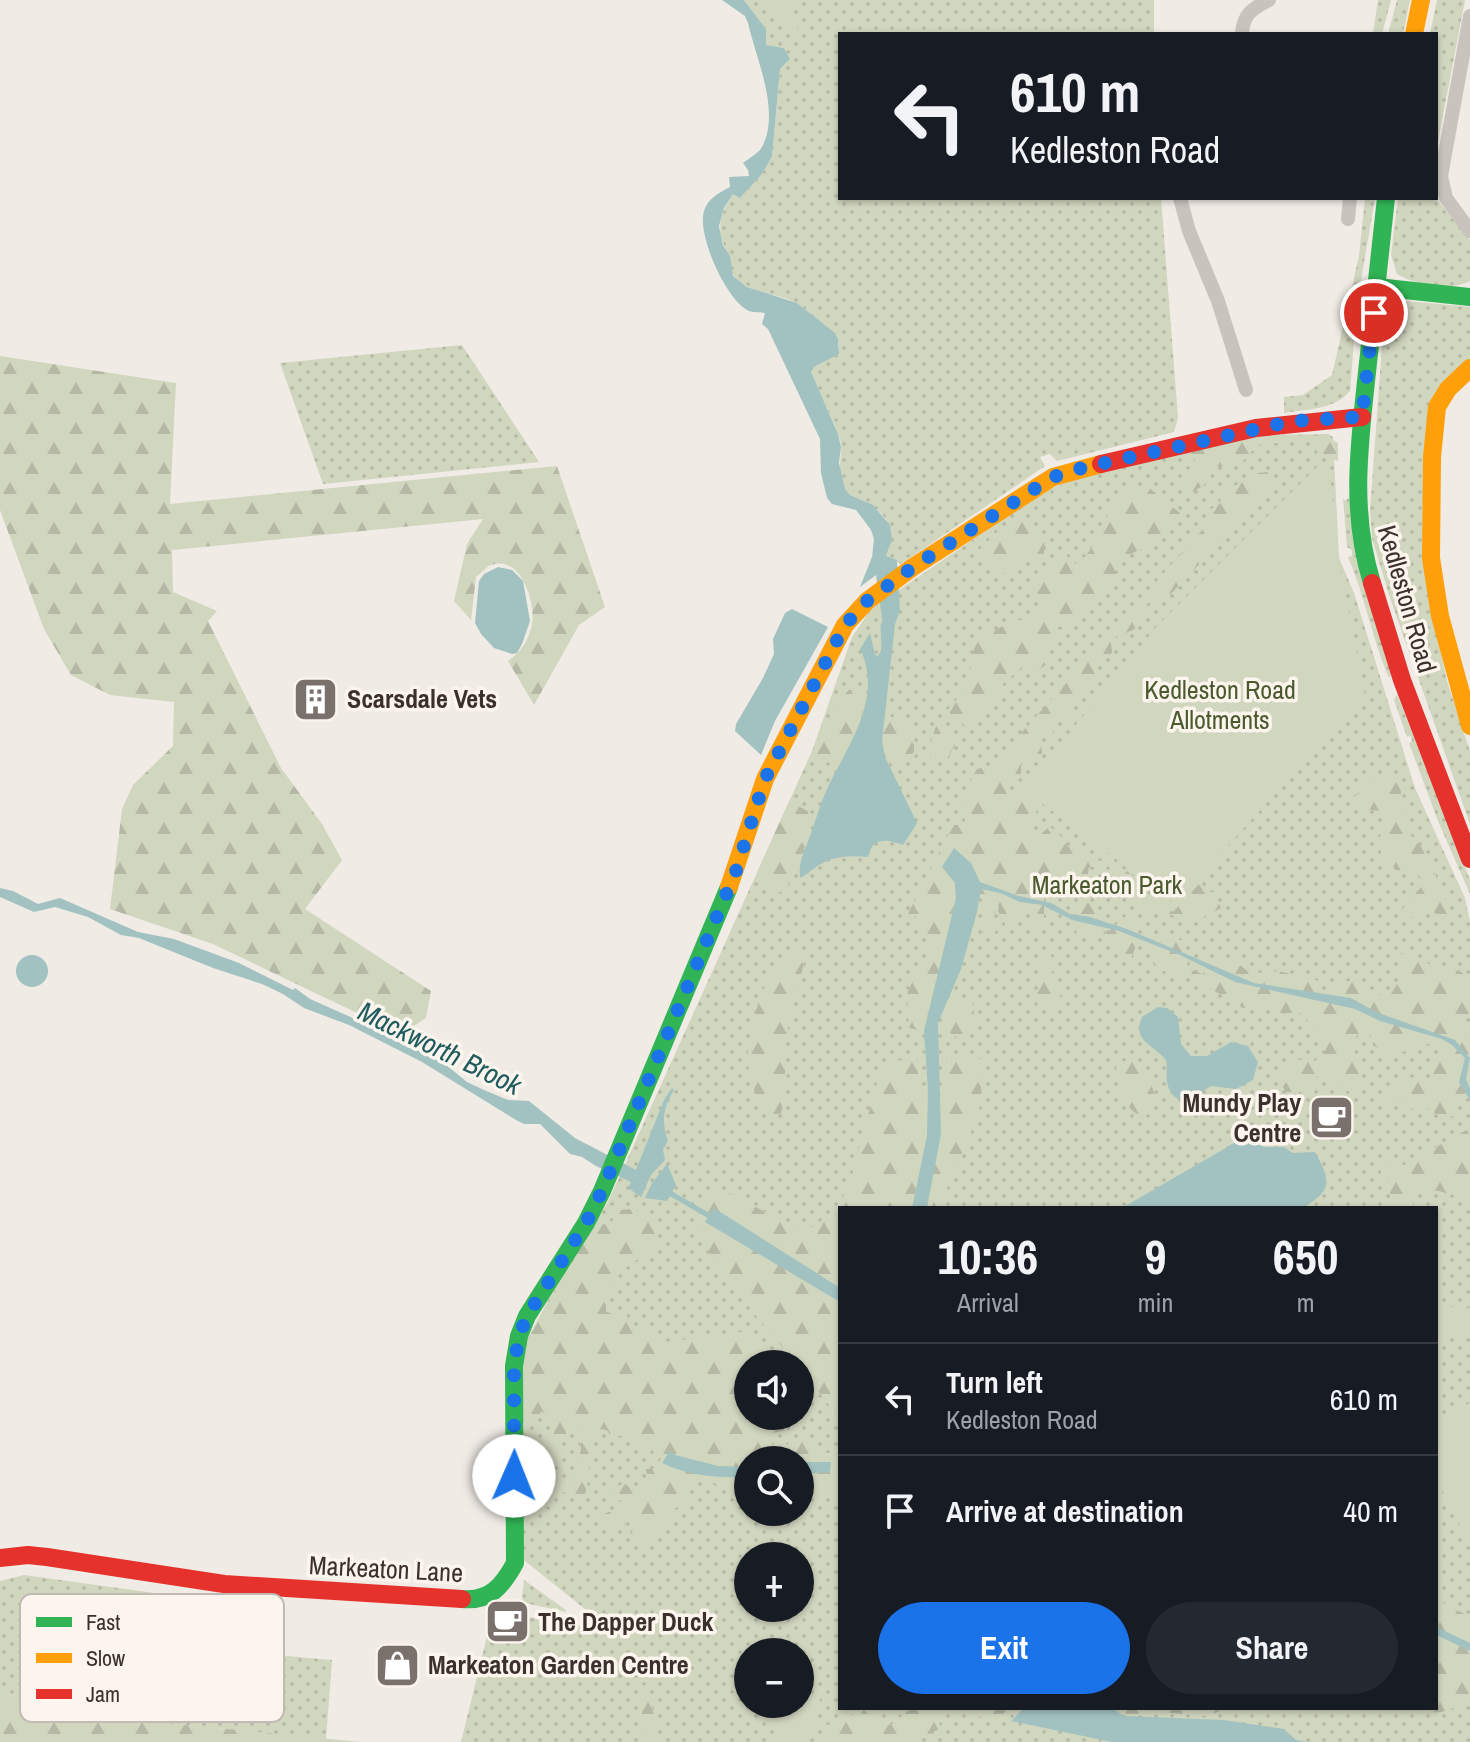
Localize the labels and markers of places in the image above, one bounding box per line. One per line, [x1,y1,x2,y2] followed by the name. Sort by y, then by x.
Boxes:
[1340,279,1408,347] pin
[292,675,340,723] building icon: Scarsdale Vets
[347,681,497,716] place label: Scarsdale Vets
[1183,1085,1301,1150] place label: Mundy Play Centre
[1308,1094,1356,1142] cafe icon: Mundy Play Centre
[483,1598,531,1646] cafe icon: The Dapper Duck
[538,1604,713,1639] place label: The Dapper Duck
[373,1641,421,1689] shop icon: Markeaton Garden Centre
[428,1647,689,1682] place label: Markeaton Garden Centre

